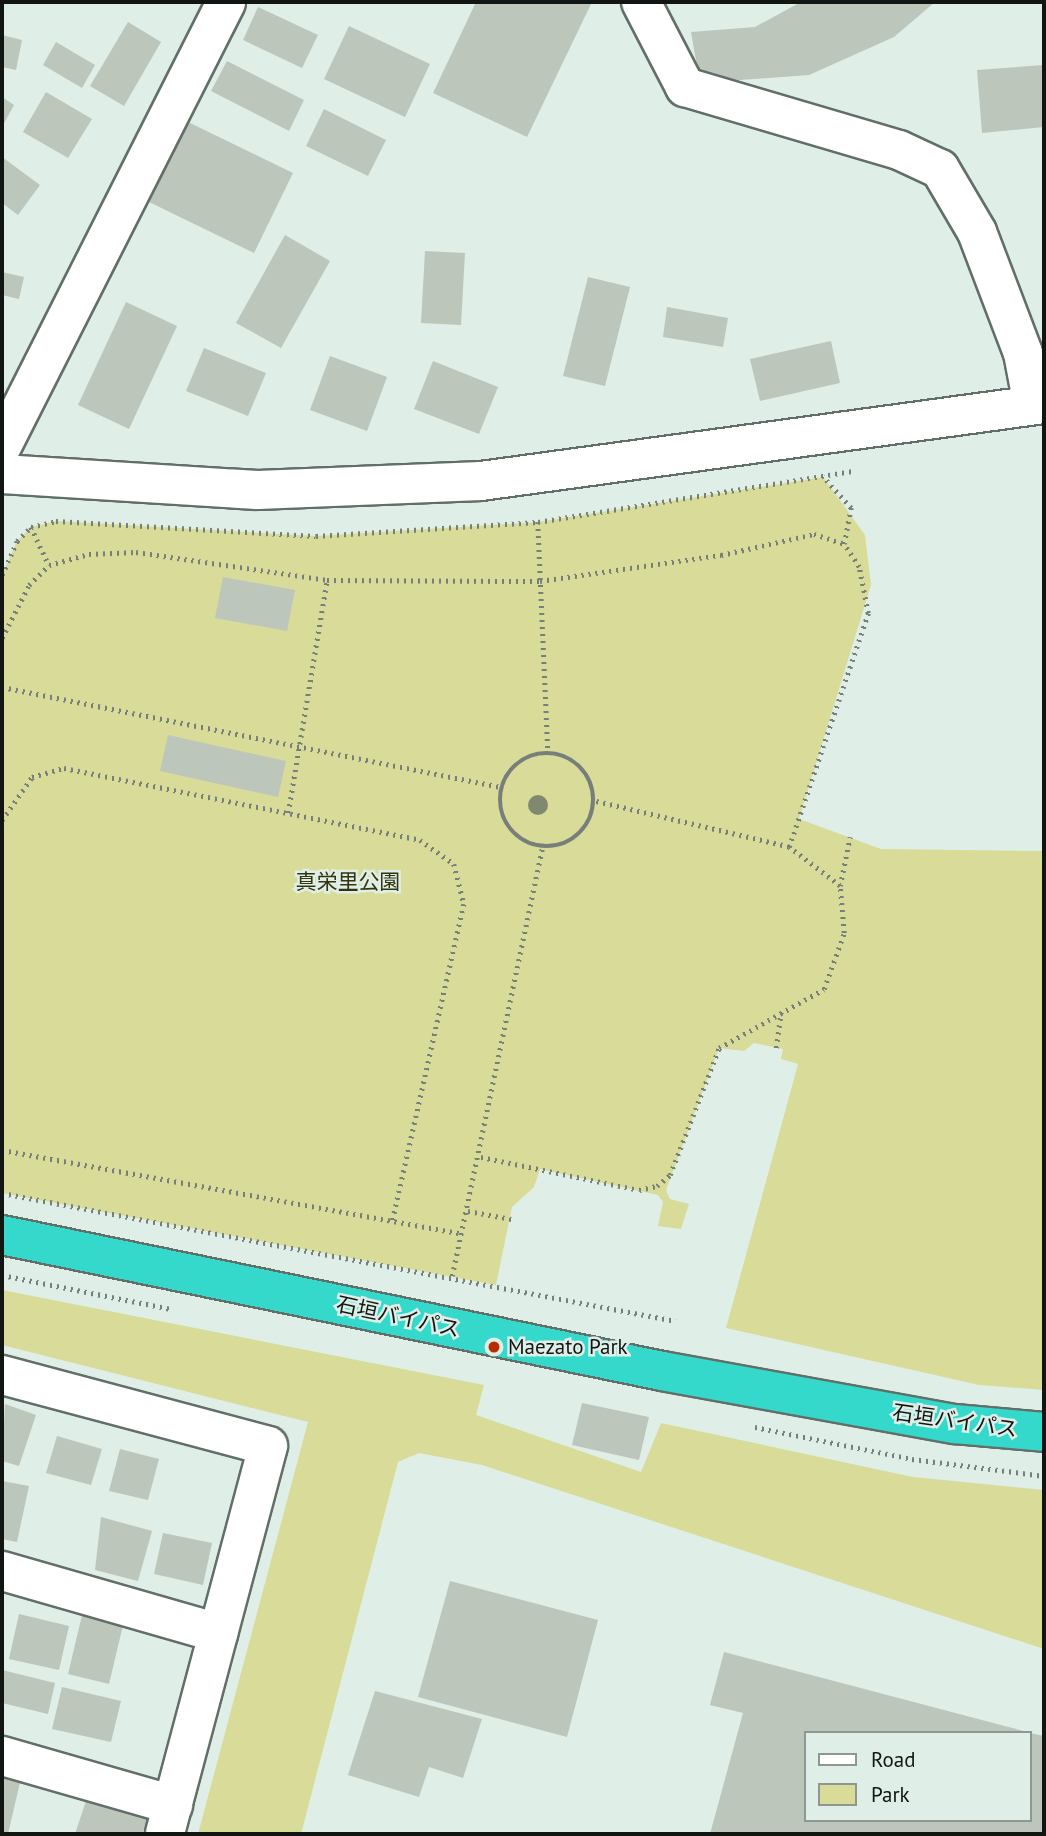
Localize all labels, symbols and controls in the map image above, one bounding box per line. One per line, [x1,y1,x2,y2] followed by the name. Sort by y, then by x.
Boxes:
[296,869,400,895] park label: 真栄里公園
[334,1292,462,1342] street label: 石垣バイパス
[508,1334,628,1360] place label: Maezato Park
[486,1339,502,1355] marker: Maezato Park
[891,1400,1019,1442] street label: 石垣バイパス
[804,1731,1032,1822] legend
[871,1746,915,1773] text: Road
[871,1781,910,1808] text: Park

